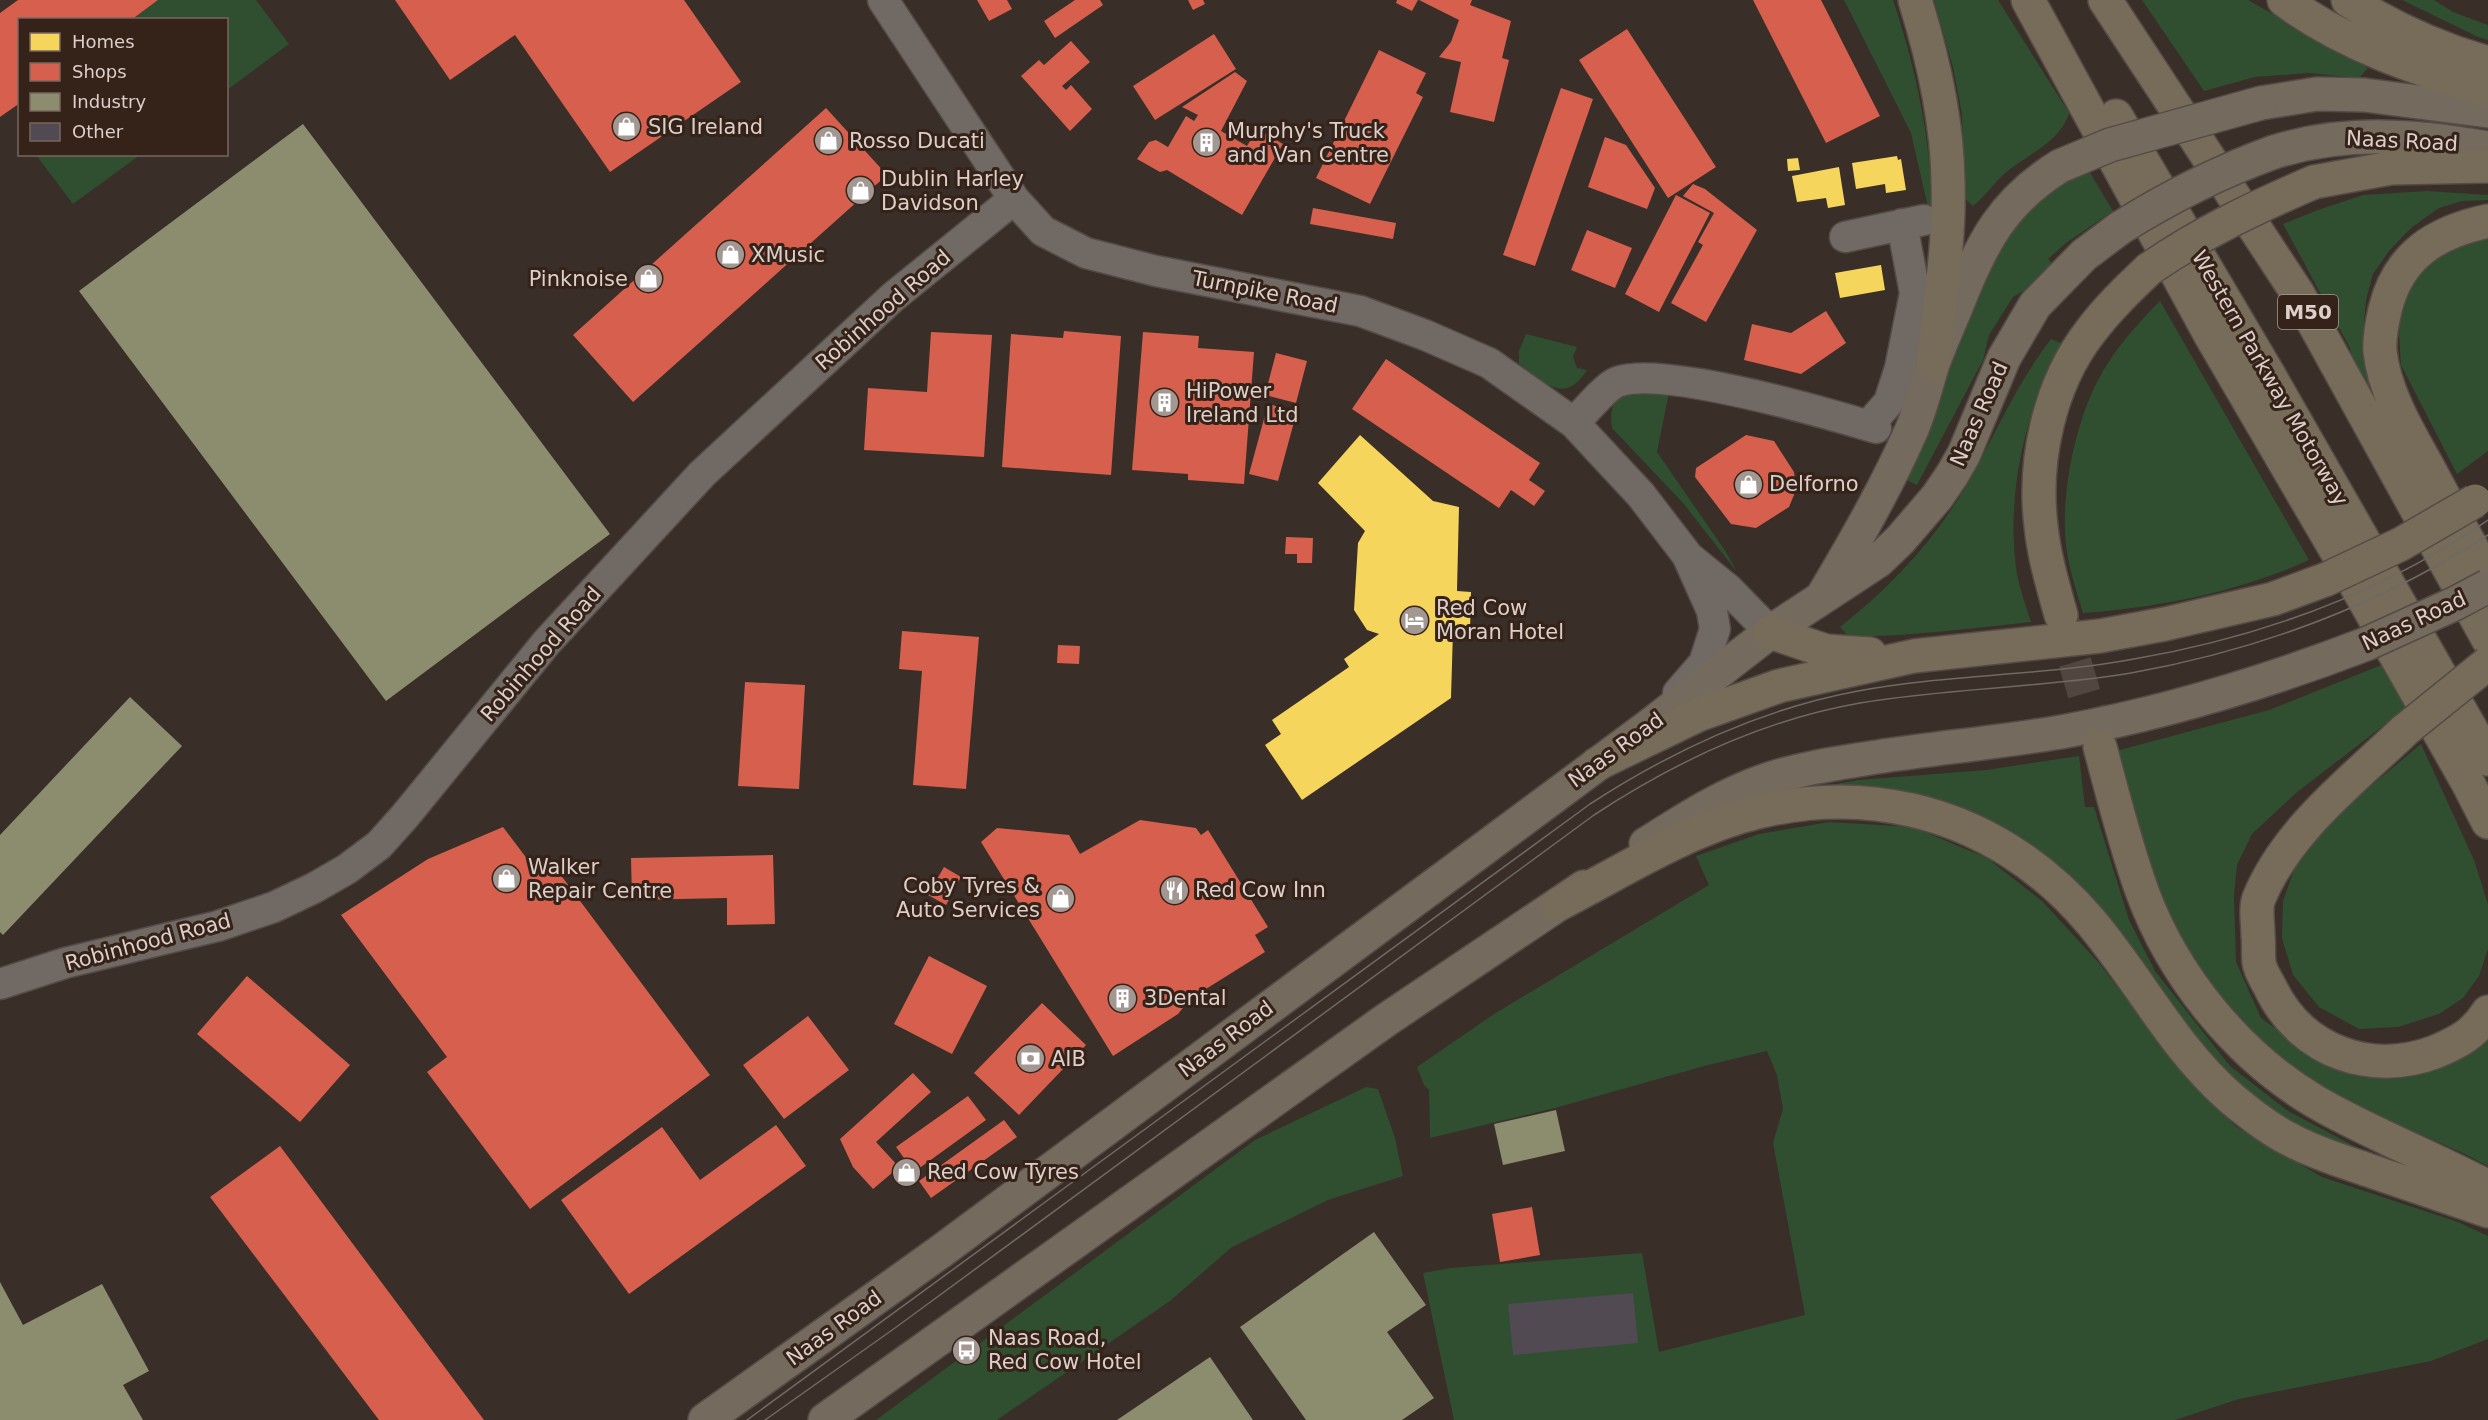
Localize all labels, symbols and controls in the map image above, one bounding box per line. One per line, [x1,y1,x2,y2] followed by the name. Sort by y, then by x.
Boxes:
[18,18,228,156] legend
[72,31,135,52] text: Homes
[72,61,127,82] text: Shops
[72,91,146,112] text: Industry
[611,111,643,143] shop icon: SIG Ireland
[648,115,763,139] place label: SIG Ireland
[1227,119,1389,167] place label: Murphy's Truck and Van Centre
[72,121,124,142] text: Other
[812,125,844,157] shop icon: Rosso Ducati
[2346,126,2458,156] street label: Naas Road
[1190,127,1222,159] building icon: Murphy's Truck and Van Centre
[849,129,985,153] place label: Rosso Ducati
[881,167,1024,215] place label: Dublin Harley Davidson
[844,175,876,207] shop icon: Dublin Harley Davidson
[714,239,746,271] shop icon: XMusic
[751,243,825,267] place label: XMusic
[811,245,955,375] street label: Robinhood Road
[2187,246,2353,510] street label: Western Parkway Motorway
[633,263,665,295] shop icon: Pinknoise
[1189,266,1340,318] street label: Turnpike Road
[529,267,628,291] place label: Pinknoise
[2278,295,2338,329] road number: M50
[1945,358,2013,470] street label: Naas Road
[1186,379,1299,427] place label: HiPower Ireland Ltd
[1149,387,1181,419] building icon: HiPower Ireland Ltd
[1732,468,1764,500] shop icon: Delforno
[1769,472,1859,496] place label: Delforno
[476,582,606,726] street label: Robinhood Road
[2358,587,2470,655] street label: Naas Road
[1436,596,1564,644] place label: Red Cow Moran Hotel
[1399,604,1431,636] hotel icon: Red Cow Moran Hotel
[1564,707,1668,793] street label: Naas Road
[528,855,672,903] place label: Walker Repair Centre
[491,863,523,895] shop icon: Walker Repair Centre
[896,874,1040,922] place label: Coby Tyres & Auto Services
[1158,874,1190,906] restaurant icon: Red Cow Inn
[1195,878,1326,902] place label: Red Cow Inn
[1045,882,1077,914] shop icon: Coby Tyres & Auto Services
[62,908,234,976] street label: Robinhood Road
[1107,982,1139,1014] building icon: 3Dental
[1144,986,1227,1010] place label: 3Dental
[1174,996,1278,1082] street label: Naas Road
[1014,1043,1046,1075] bank icon: AIB
[1051,1047,1086,1071] place label: AIB
[890,1156,922,1188] shop icon: Red Cow Tyres
[927,1160,1079,1184] place label: Red Cow Tyres
[782,1285,886,1371] street label: Naas Road
[988,1326,1142,1374] place label: Naas Road, Red Cow Hotel
[951,1334,983,1366] bus stop icon: Naas Road, Red Cow Hotel

